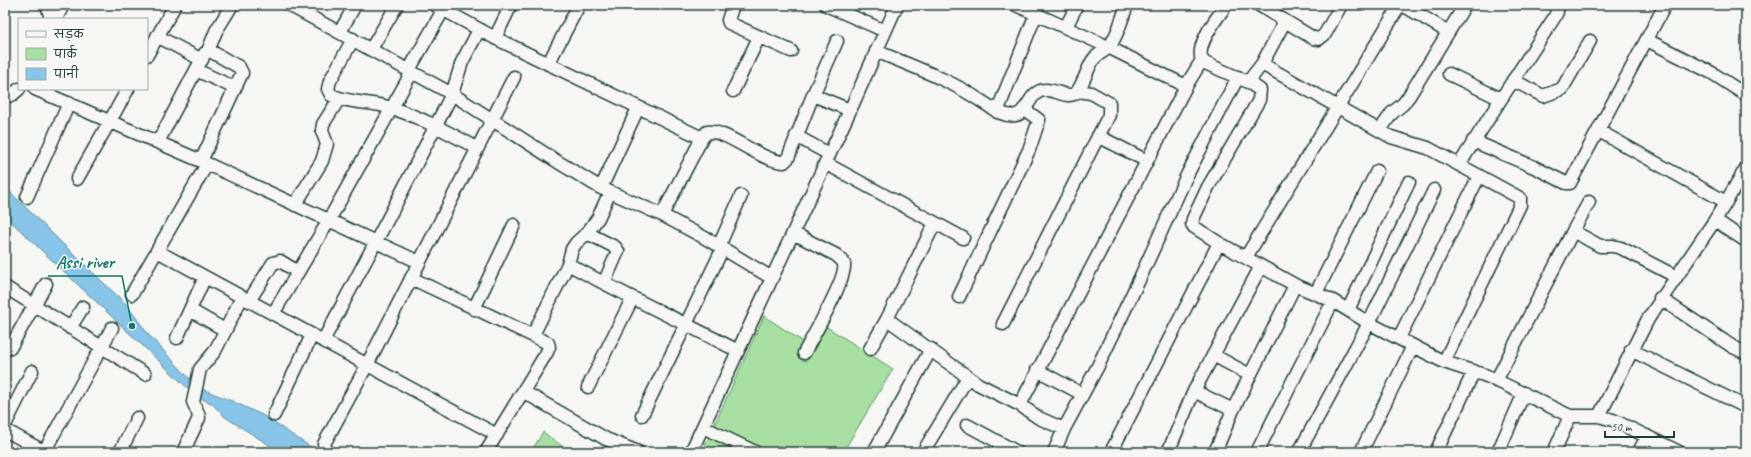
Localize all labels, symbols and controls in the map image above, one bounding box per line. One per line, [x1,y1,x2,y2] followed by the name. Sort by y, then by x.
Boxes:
[18,18,148,90] legend
[53,26,85,42] text: सड़क
[53,44,78,62] text: पार्क
[53,65,79,82] text: पानी
[48,246,122,276] callout: Assi river
[56,251,116,273] text: Assi river
[1605,413,1674,439] scale bar
[1611,419,1633,435] text: 50 m

